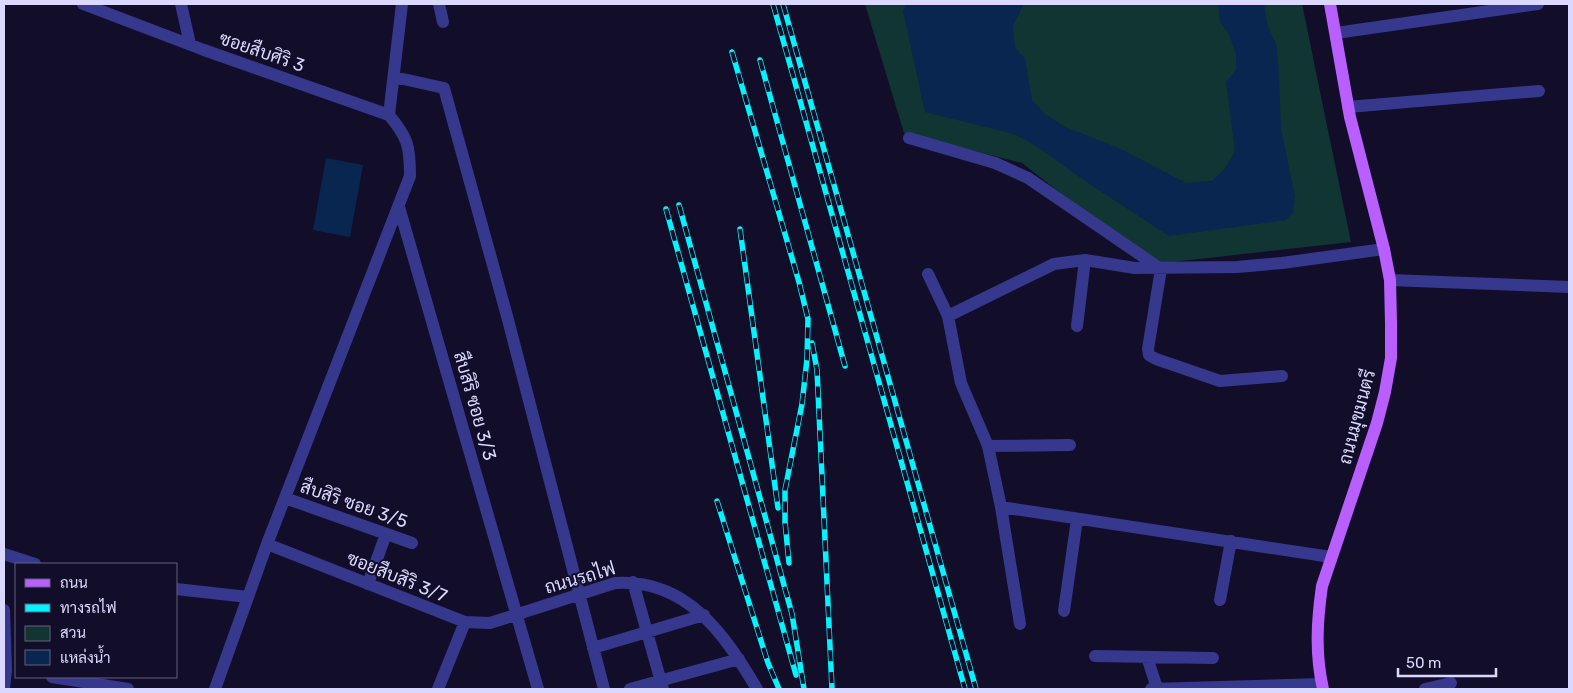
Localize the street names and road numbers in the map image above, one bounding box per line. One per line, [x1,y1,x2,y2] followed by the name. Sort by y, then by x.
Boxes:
[216,26,308,77] street label: ซอยสืบศิริ 3
[449,349,502,463] street label: สืบสิริ ซอย 3/3
[1332,366,1381,467] street label: ถนนมุขมนตรี
[297,474,411,533] street label: สืบสิริ ซอย 3/5
[344,546,451,607] street label: ซอยสืบสิริ 3/7
[542,556,618,599] street label: ถนนรถไฟ

